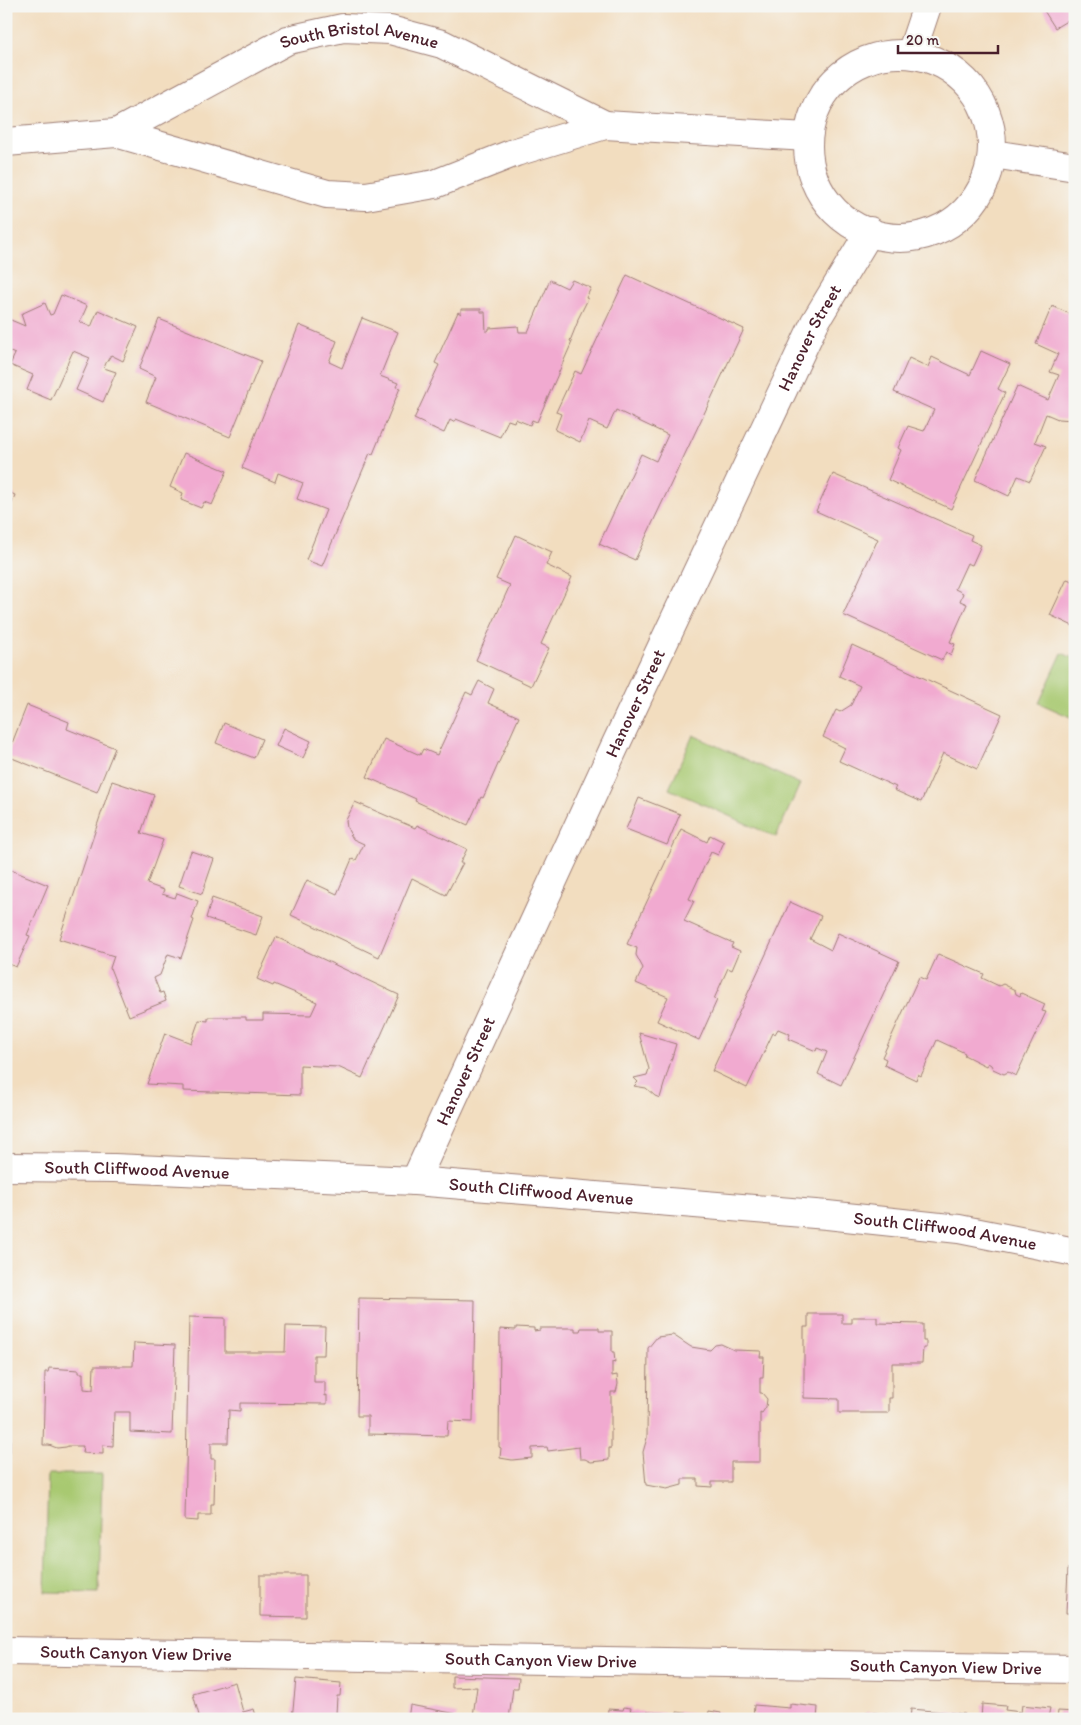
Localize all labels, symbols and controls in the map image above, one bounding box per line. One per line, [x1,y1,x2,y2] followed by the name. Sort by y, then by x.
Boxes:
[275,16,441,54] street label: South Bristol Avenue
[898,22,998,54] scale bar
[906,31,940,49] text: 20 m
[773,280,846,395] street label: Hanover Street
[600,645,670,761] street label: Hanover Street
[431,1013,500,1129] street label: Hanover Street
[44,1156,230,1184] street label: South Cliffwood Avenue
[448,1173,634,1210] street label: South Cliffwood Avenue
[852,1207,1039,1255] street label: South Cliffwood Avenue
[40,1641,232,1666] street label: South Canyon View Drive
[445,1647,637,1673] street label: South Canyon View Drive
[850,1654,1042,1679] street label: South Canyon View Drive

